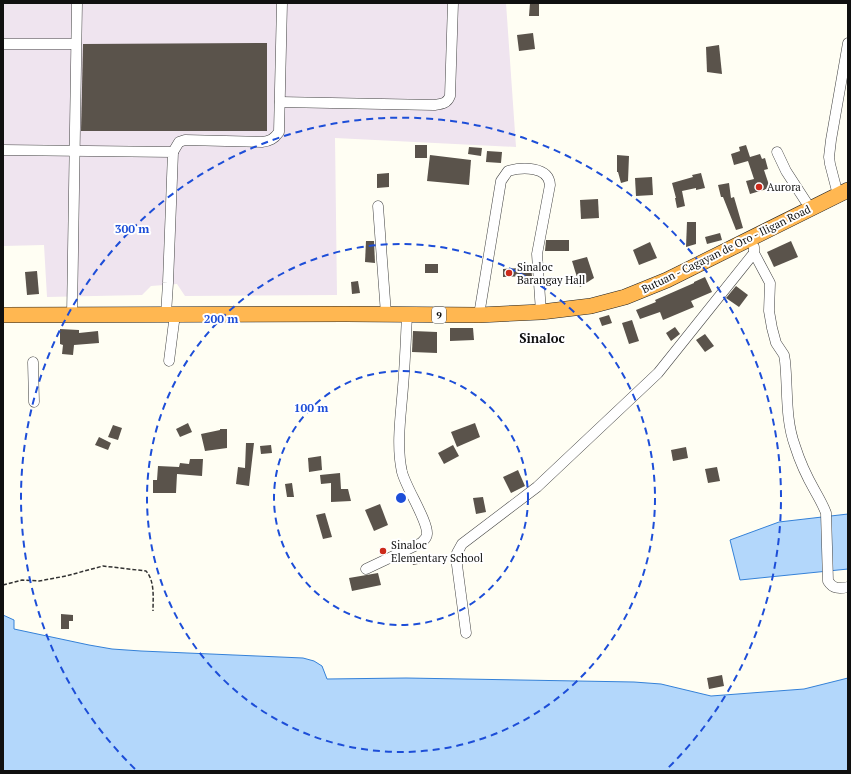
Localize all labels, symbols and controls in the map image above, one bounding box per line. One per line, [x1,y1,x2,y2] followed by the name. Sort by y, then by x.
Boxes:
[767,180,801,194] place label: Aurora
[754,182,764,192] marker: Aurora
[639,202,813,296] street label: Butuan - Cagayan de Oro - Iligan Road
[115,221,149,236] text: 300 m
[517,260,585,287] place label: Sinaloc Barangay Hall
[504,268,514,278] marker: Sinaloc Barangay Hall
[432,307,446,323] road number: 9
[204,311,238,326] text: 200 m
[519,329,565,347] district label: Sinaloc
[294,400,328,415] text: 100 m
[394,491,408,505] centre of rings
[391,538,483,565] place label: Sinaloc Elementary School
[378,546,388,556] marker: Sinaloc Elementary School

